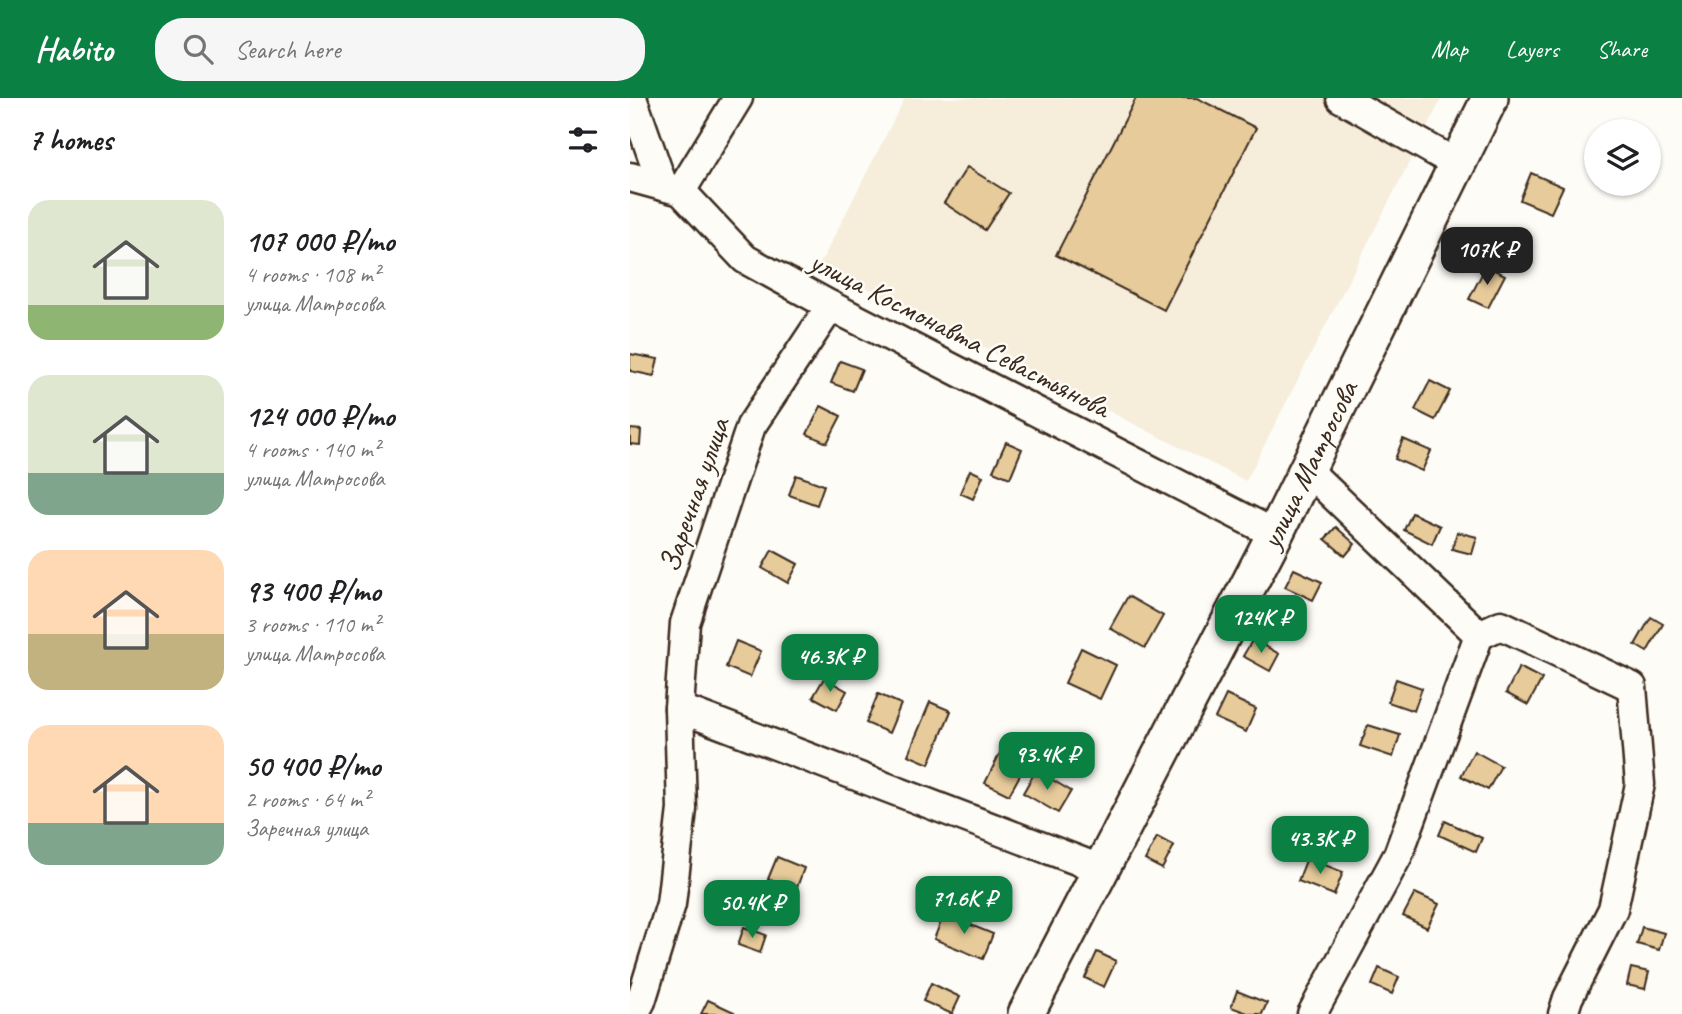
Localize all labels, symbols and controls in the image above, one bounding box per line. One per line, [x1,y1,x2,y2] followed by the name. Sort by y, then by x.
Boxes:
[155,18,645,81] search box
[35,28,113,70] text: Habito
[179,30,217,68] icon: search
[235,33,341,66] text: Search here
[1431,34,1468,64] text: Map
[1506,34,1559,64] text: Layers
[1597,34,1647,64] text: Share
[1584,119,1661,196] map controls
[1584,119,1661,196] button: layers
[28,121,113,159] text: 7 homes
[564,121,602,159] icon: filters
[245,222,394,260] text: 107 000 ₽/mo
[84,228,168,312] icon: home
[1430,228,1544,287] pin: 107K ₽
[1457,235,1517,264] text: 107K ₽
[802,241,1119,427] street label: улица Космонавта Севастьянова
[245,260,380,289] text: 4 rooms · 108 m²
[245,289,384,318] text: улица Матросова
[1251,373,1367,557] street label: улица Матросова
[245,397,394,435] text: 124 000 ₽/mo
[84,403,168,487] icon: home
[650,411,739,577] street label: Заречная улица
[245,435,380,464] text: 4 rooms · 140 m²
[245,464,384,493] text: улица Матросова
[245,572,381,610] text: 93 400 ₽/mo
[84,578,168,662] icon: home
[1204,596,1318,655] pin: 124K ₽
[1231,603,1291,632] text: 124K ₽
[245,610,380,639] text: 3 rooms · 110 m²
[765,634,895,694] pin: 46.3K ₽
[245,639,384,668] text: улица Матросова
[797,642,863,671] text: 46.3K ₽
[982,732,1112,792] pin: 93.4K ₽
[1015,740,1079,769] text: 93.4K ₽
[245,747,380,785] text: 50 400 ₽/mo
[84,753,168,837] icon: home
[245,785,369,814] text: 2 rooms · 64 m²
[245,814,368,843] text: Заречная улица
[1255,816,1385,876] pin: 43.3K ₽
[1288,824,1352,853] text: 43.3K ₽
[899,876,1029,936] pin: 71.6K ₽
[687,880,817,940] pin: 50.4K ₽
[931,884,997,913] text: 71.6K ₽
[720,888,784,917] text: 50.4K ₽

